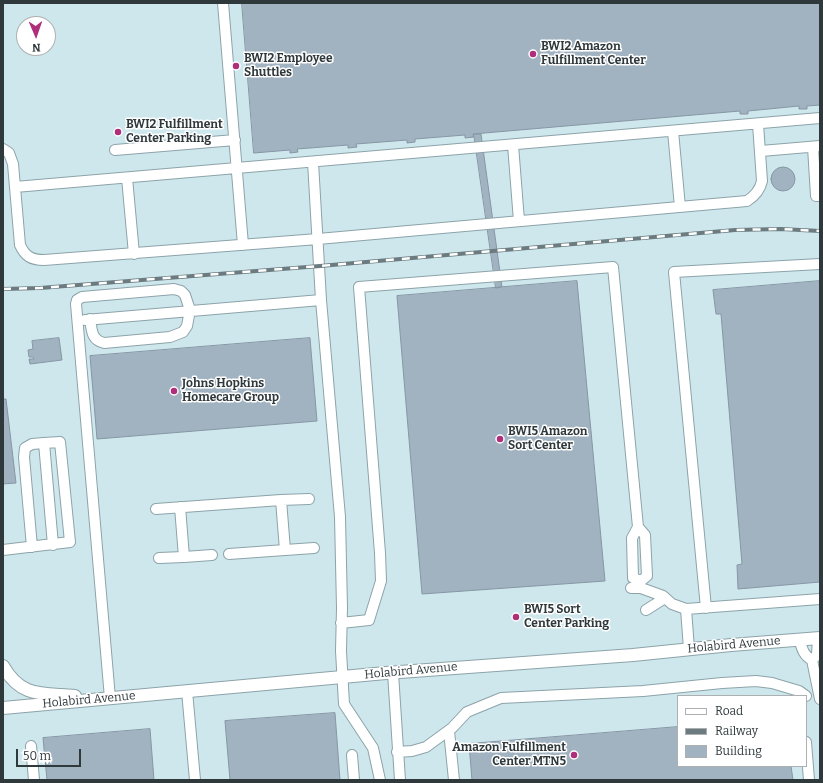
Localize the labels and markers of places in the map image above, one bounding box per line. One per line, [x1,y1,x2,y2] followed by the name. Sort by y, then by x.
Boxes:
[541,40,646,68] place label: BWI2 Amazon Fulfillment Center
[528,49,538,59] marker: BWI2 Amazon Fulfillment Center
[244,52,332,80] place label: BWI2 Employee Shuttles
[231,61,241,71] marker: BWI2 Employee Shuttles
[126,118,223,146] place label: BWI2 Fulfillment Center Parking
[113,127,123,137] marker: BWI2 Fulfillment Center Parking
[182,377,279,405] place label: Johns Hopkins Homecare Group
[169,386,179,396] marker: Johns Hopkins Homecare Group
[508,425,588,453] place label: BWI5 Amazon Sort Center
[495,434,505,444] marker: BWI5 Amazon Sort Center
[524,603,609,631] place label: BWI5 Sort Center Parking
[511,612,521,622] marker: BWI5 Sort Center Parking
[452,741,566,769] place label: Amazon Fulfillment Center MTN5
[569,750,579,760] marker: Amazon Fulfillment Center MTN5

